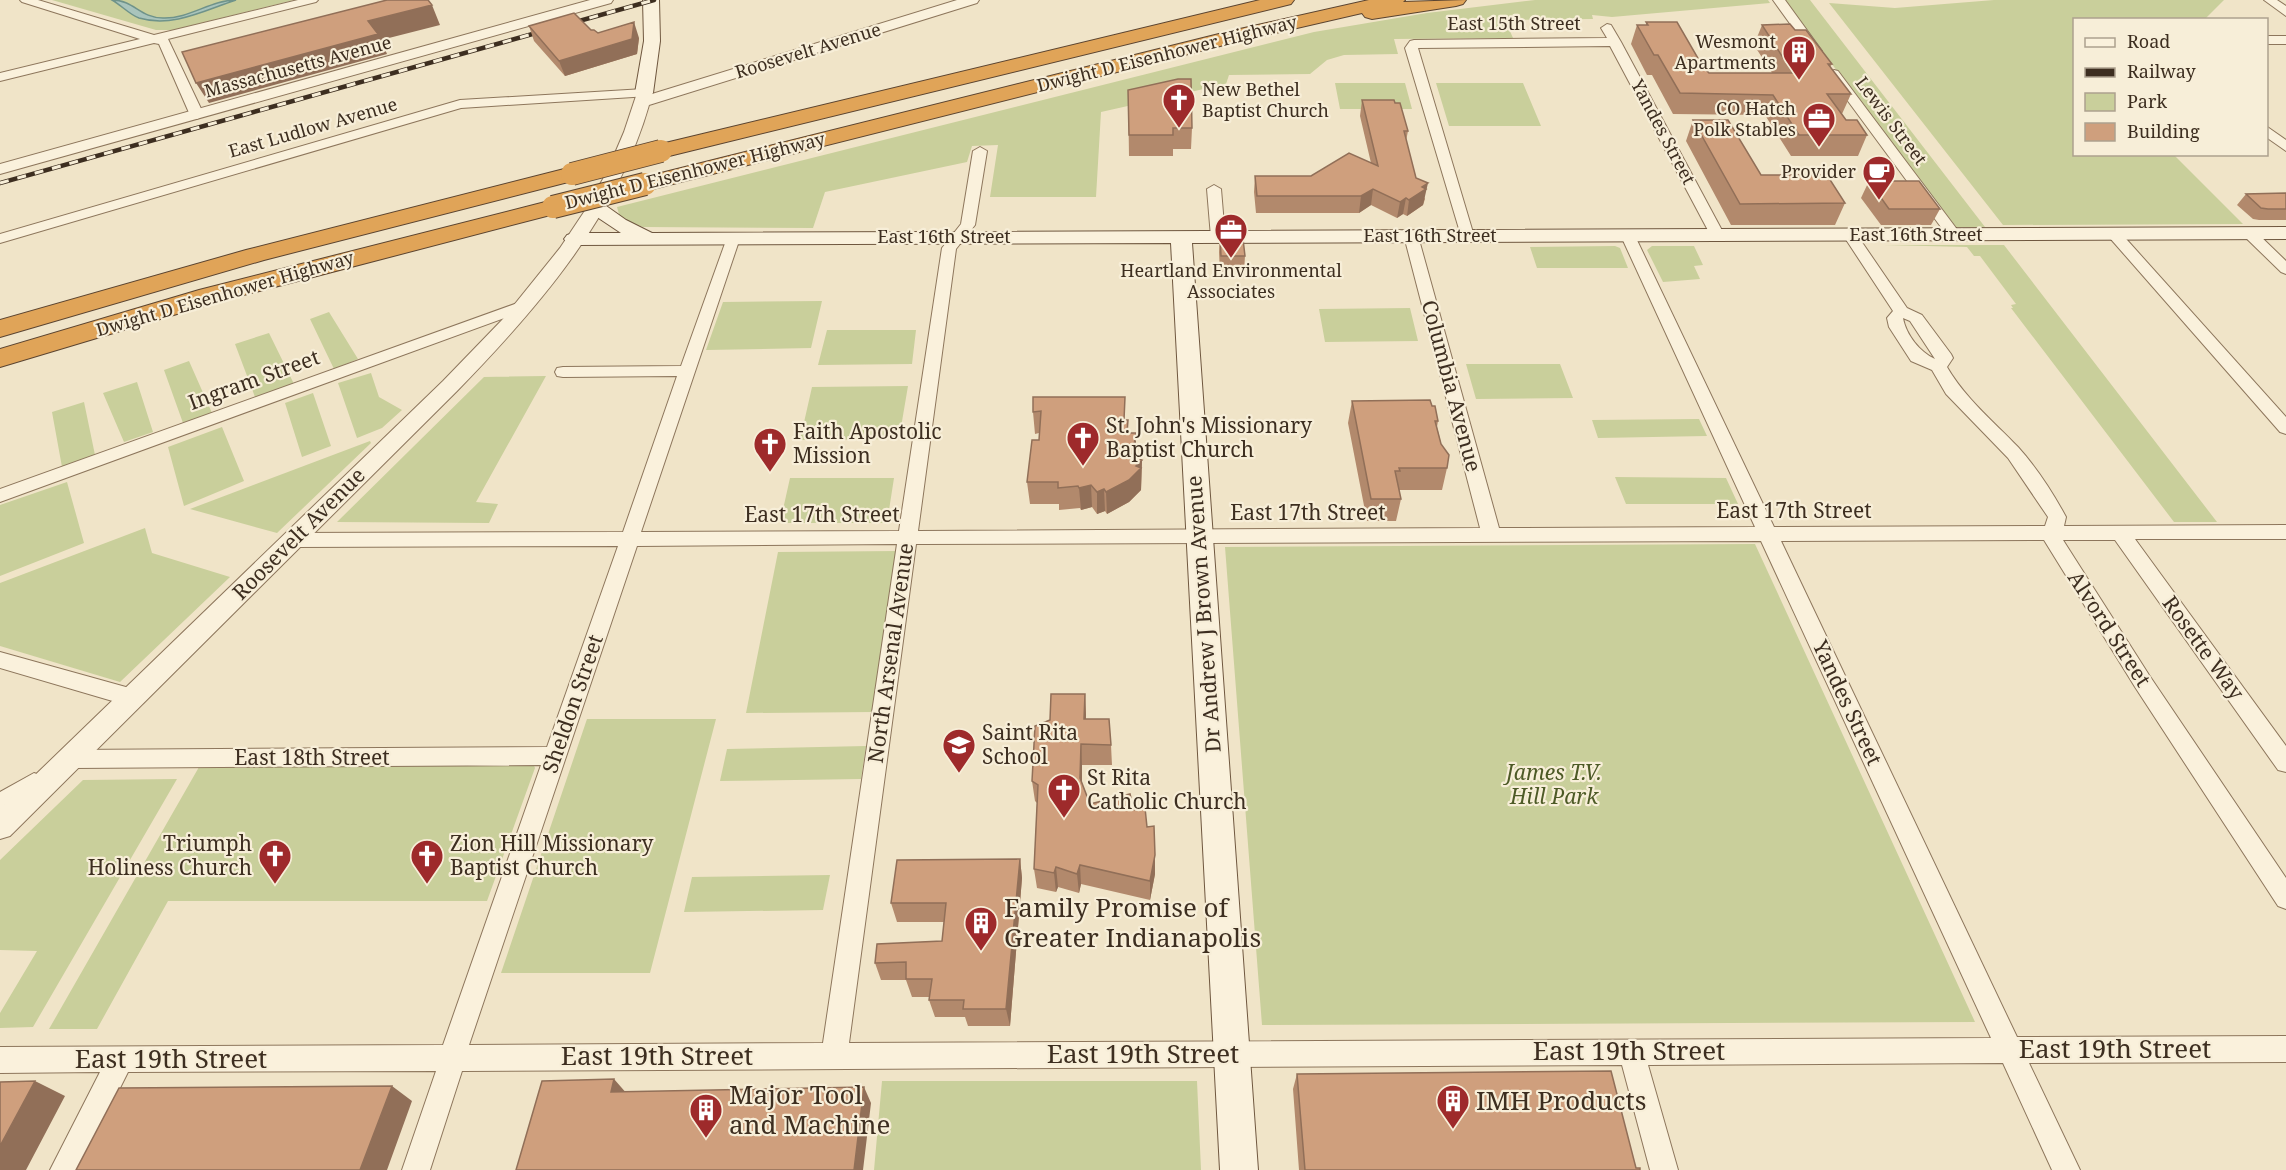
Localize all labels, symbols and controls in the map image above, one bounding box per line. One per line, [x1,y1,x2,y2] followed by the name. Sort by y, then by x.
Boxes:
[1034,9,1300,97] street label: Dwight D Eisenhower Highway
[1447,11,1581,35] street label: East 15th Street
[732,16,884,84] street label: Roosevelt Avenue
[2073,18,2268,156] legend
[1675,29,1776,74] place label: Wesmont Apartments
[2127,29,2170,53] text: Road
[202,30,394,103] street label: Massachusetts Avenue
[1781,34,1817,81] building icon: Wesmont Apartments
[2127,59,2197,83] text: Railway
[1851,71,1933,170] street label: Lewis Street
[1626,74,1702,188] street label: Yandes Street
[1202,77,1329,122] place label: New Bethel Baptist Church
[1161,82,1197,129] church icon: New Bethel Baptist Church
[2127,89,2167,113] text: Park
[225,91,400,163] street label: East Ludlow Avenue
[1693,96,1796,141] place label: CO Hatch Polk Stables
[1801,101,1837,148] office icon: CO Hatch Polk Stables
[2127,119,2200,143] text: Building
[562,126,828,214] street label: Dwight D Eisenhower Highway
[1861,154,1897,201] cafe icon: Provider
[1781,159,1857,183] place label: Provider
[1213,212,1249,259] office icon: Heartland Environmental Associates
[1849,222,1983,246] street label: East 16th Street
[1363,223,1497,247] street label: East 16th Street
[877,224,1011,248] street label: East 16th Street
[93,244,357,341] street label: Dwight D Eisenhower Highway
[1120,258,1342,303] place label: Heartland Environmental Associates
[1416,297,1488,475] street label: Columbia Avenue
[184,342,323,416] street label: Ingram Street
[1106,411,1312,463] place label: St. John's Missionary Baptist Church
[793,417,942,469] place label: Faith Apostolic Mission
[1065,420,1101,467] church icon: St. John's Missionary Baptist Church
[752,426,788,473] church icon: Faith Apostolic Mission
[226,461,371,606] street label: Roosevelt Avenue
[1179,475,1227,753] street label: Dr Andrew J Brown Avenue
[1716,496,1872,524] street label: East 17th Street
[1230,498,1386,526] street label: East 17th Street
[744,500,900,528] street label: East 17th Street
[861,541,919,765] street label: North Arsenal Avenue
[2062,565,2158,692] street label: Alvord Street
[2157,590,2251,705] street label: Rosette Way
[535,631,609,777] street label: Sheldon Street
[1806,635,1889,770] street label: Yandes Street
[982,718,1078,770] place label: Saint Rita School
[941,727,977,774] school or university icon: Saint Rita School
[234,743,390,771] street label: East 18th Street
[1502,758,1602,810] park label: James T.V. Hill Park
[1087,763,1247,815] place label: St Rita Catholic Church
[1046,772,1082,819] church icon: St Rita Catholic Church
[88,829,252,881] place label: Triumph Holiness Church
[450,829,654,881] place label: Zion Hill Missionary Baptist Church
[257,838,293,885] church icon: Triumph Holiness Church
[409,838,445,885] church icon: Zion Hill Missionary Baptist Church
[1004,889,1261,955] place label: Family Promise of Greater Indianapolis
[963,905,999,952] building icon: Family Promise of Greater Indianapolis
[2019,1030,2211,1066] street label: East 19th Street
[1533,1032,1725,1068] street label: East 19th Street
[1047,1035,1239,1071] street label: East 19th Street
[561,1037,753,1073] street label: East 19th Street
[75,1040,267,1076] street label: East 19th Street
[729,1076,890,1142] place label: Major Tool and Machine
[1476,1082,1646,1118] place label: IMH Products
[1435,1083,1471,1130] building icon: IMH Products
[688,1092,724,1139] building icon: Major Tool and Machine

